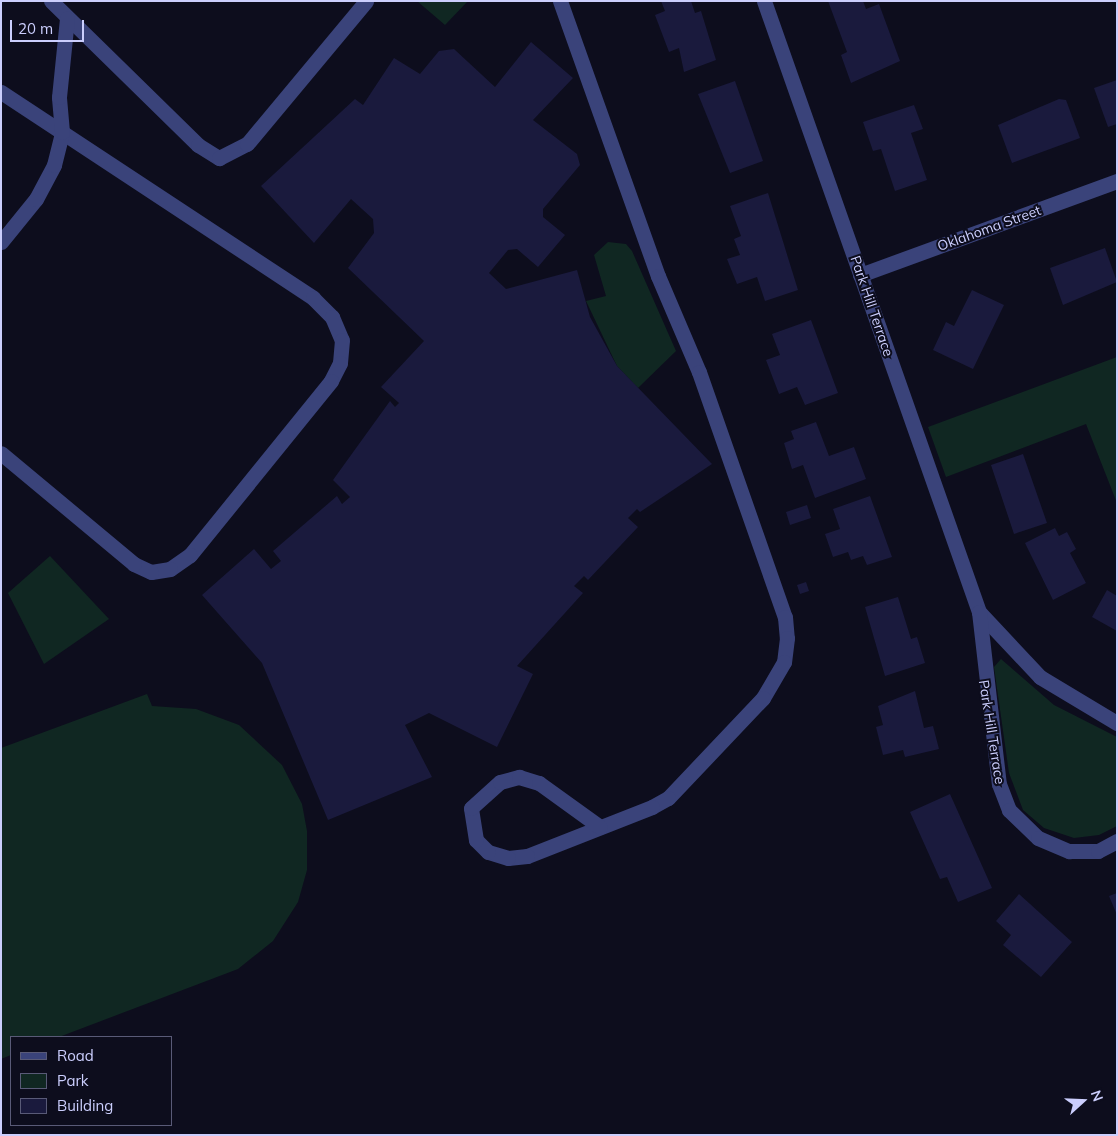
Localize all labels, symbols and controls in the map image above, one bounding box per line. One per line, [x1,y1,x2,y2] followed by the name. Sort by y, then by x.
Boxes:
[12,10,86,42] scale bar
[18,19,53,38] text: 20 m
[935,201,1043,255] street label: Oklahoma Street
[847,253,897,359] street label: Park Hill Terrace
[975,679,1009,785] street label: Park Hill Terrace
[10,1036,172,1126] legend
[57,1046,94,1065] text: Road
[57,1071,89,1090] text: Park
[1058,1076,1108,1126] north arrow
[1087,1088,1107,1104] text: N
[57,1096,113,1115] text: Building

